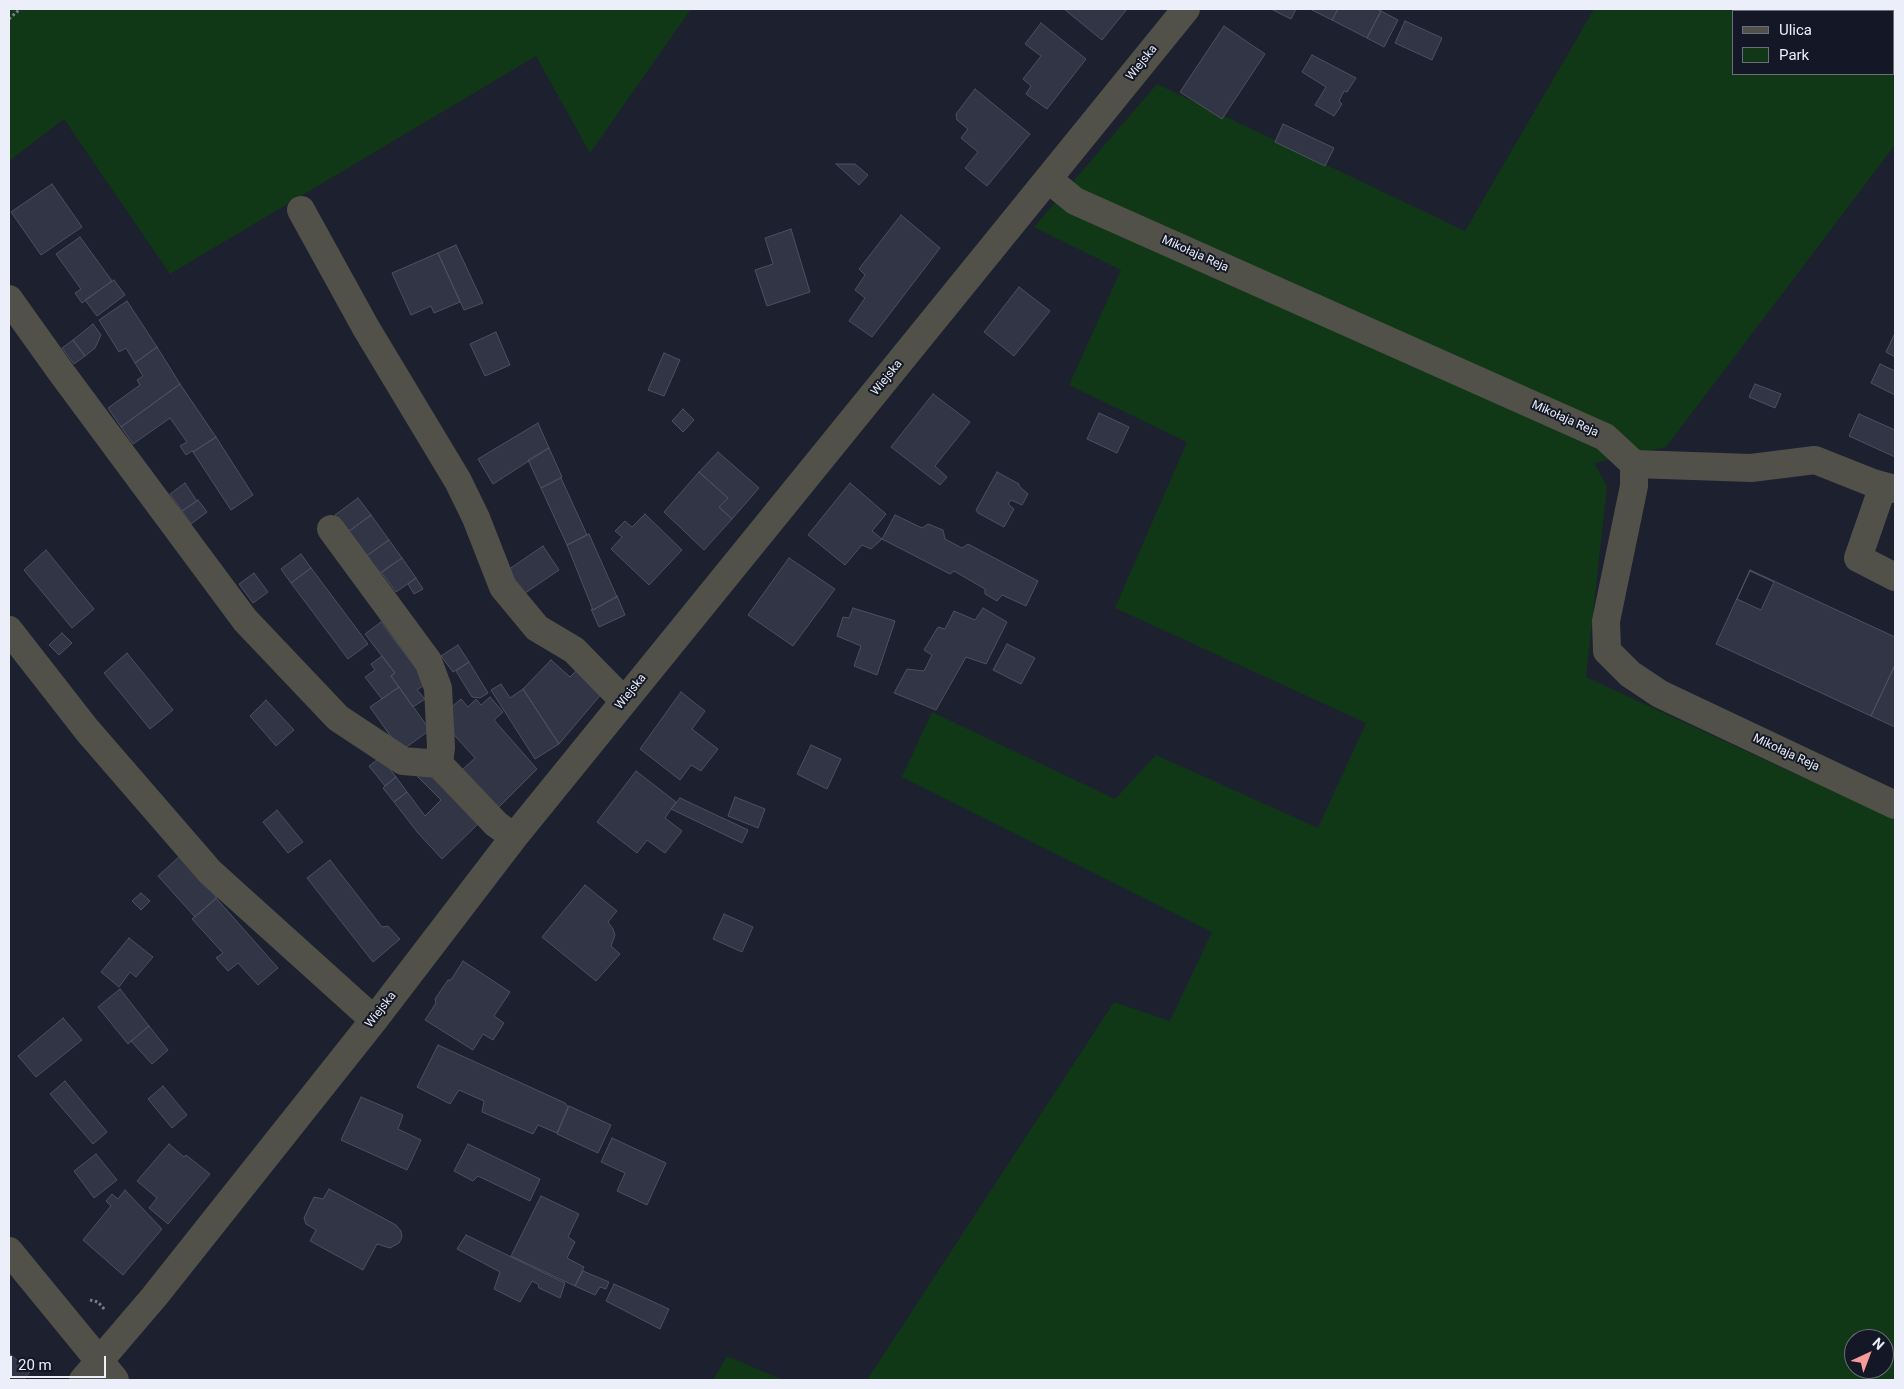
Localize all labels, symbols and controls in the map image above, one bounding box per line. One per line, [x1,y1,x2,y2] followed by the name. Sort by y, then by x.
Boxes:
[1732,10,1894,75] legend
[1779,21,1812,39] text: Ulica
[1123,42,1161,84] street label: Wiejska
[1779,46,1809,64] text: Park
[1159,233,1231,275] street label: Mikołaja Reja
[868,357,906,399] street label: Wiejska
[1529,398,1601,440] street label: Mikołaja Reja
[612,671,650,713] street label: Wiejska
[1751,731,1821,775] street label: Mikołaja Reja
[363,989,399,1031] street label: Wiejska
[1844,1329,1894,1379] north arrow
[1869,1335,1888,1353] text: N
[12,1346,109,1378] scale bar
[18,1356,52,1374] text: 20 m

